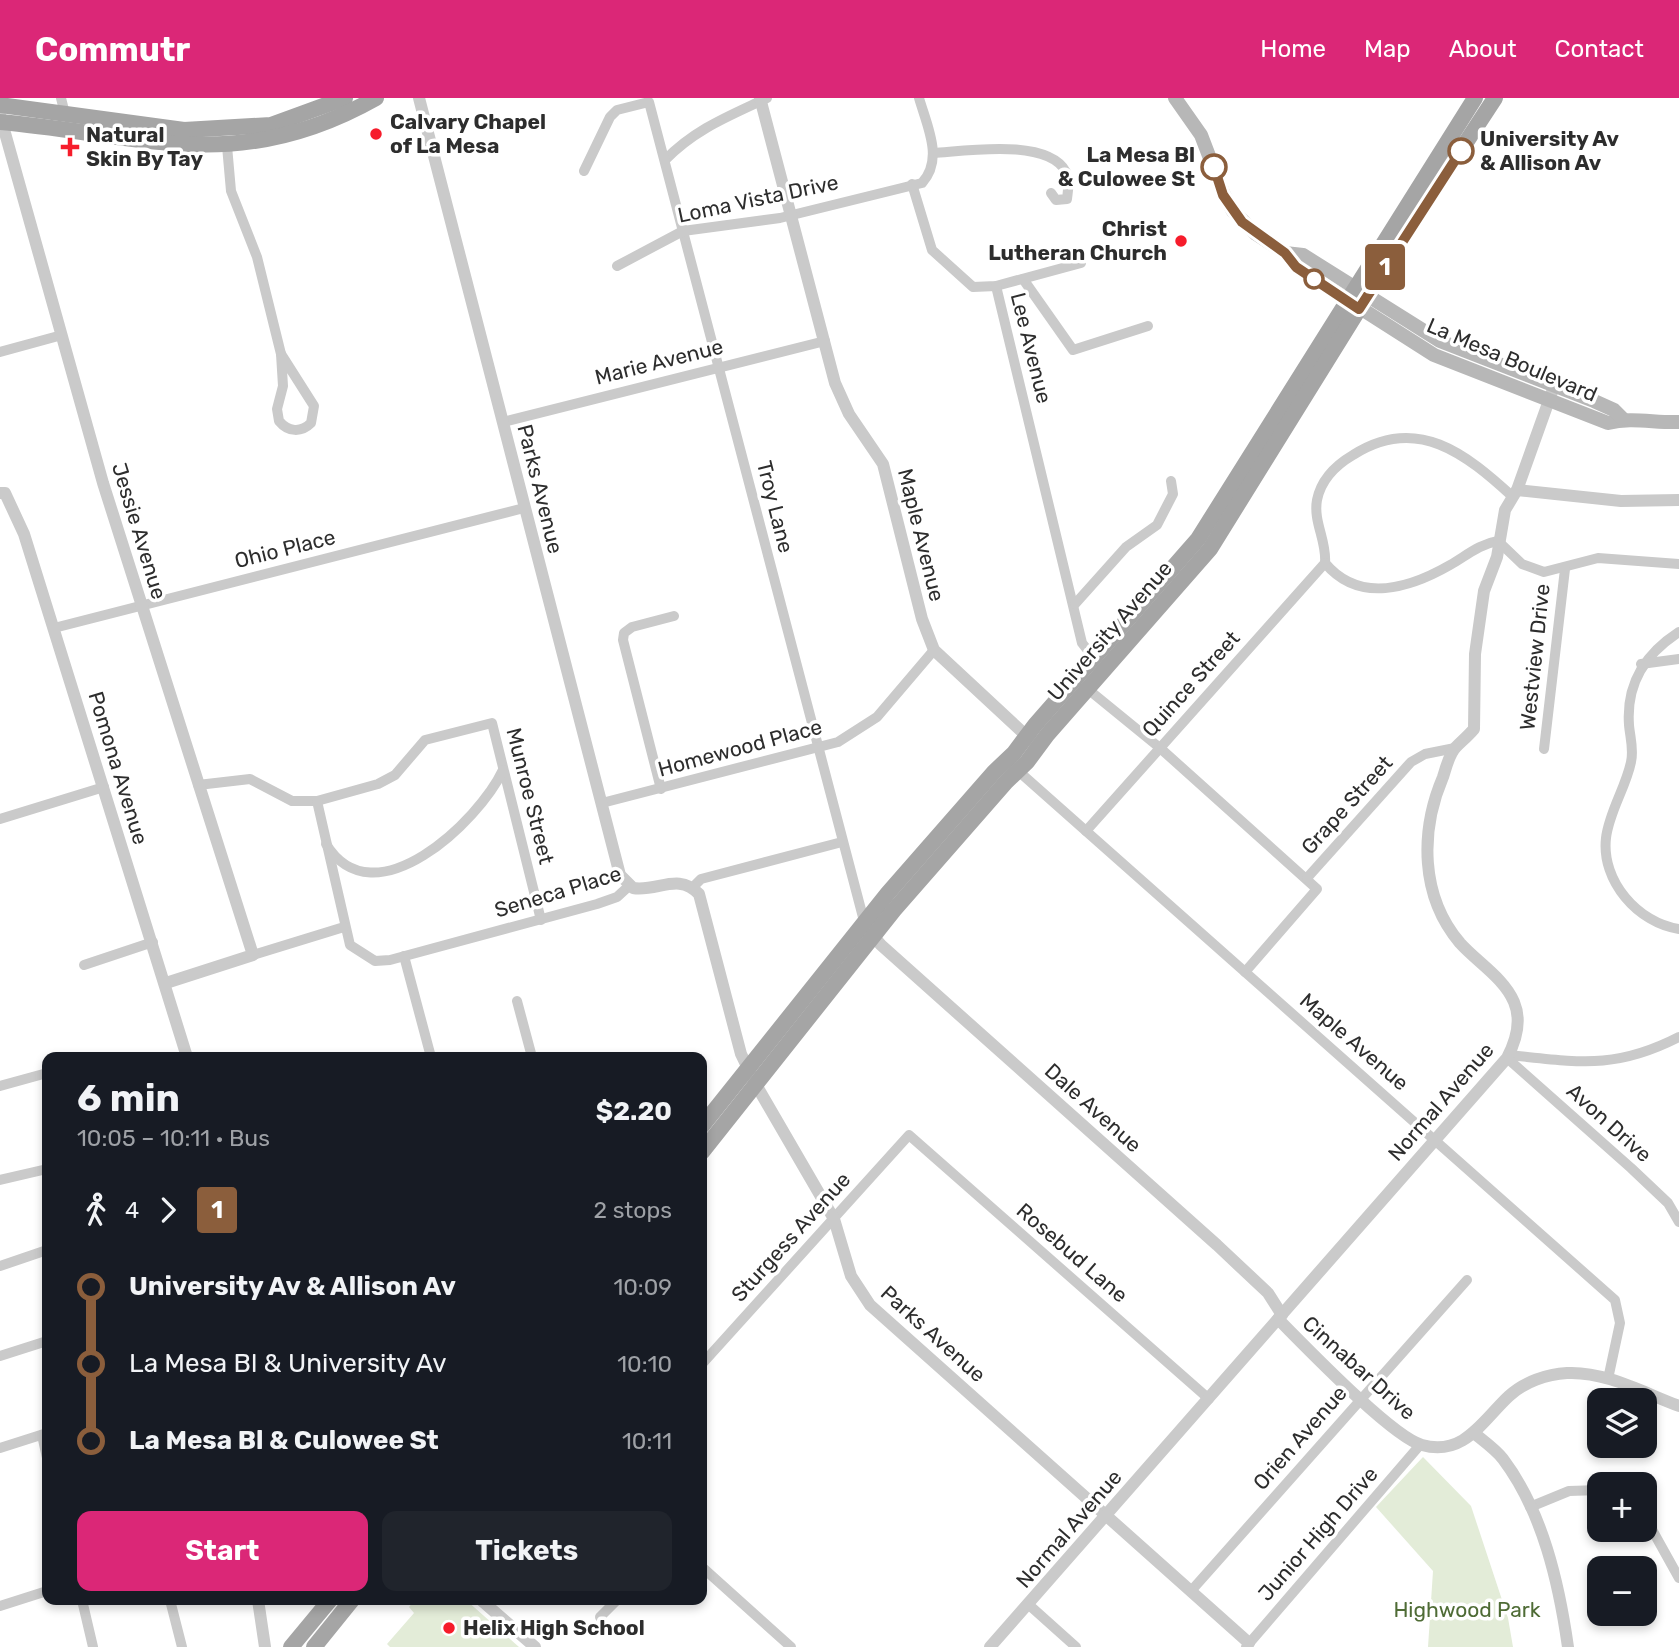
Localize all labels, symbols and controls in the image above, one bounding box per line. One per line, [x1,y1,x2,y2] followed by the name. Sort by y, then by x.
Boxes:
[35,30,190,69] text: Commutr
[1260,35,1326,63] text: Home
[1364,35,1411,63] text: Map
[1449,35,1517,63] text: About
[1555,35,1644,63] text: Contact
[390,109,546,158] place label: Calvary Chapel of La Mesa
[86,122,203,171] place label: Natural Skin By Tay
[368,126,384,142] marker: Calvary Chapel of La Mesa
[1480,126,1619,175] place label: University Av & Allison Av
[60,137,80,157] marker: Natural Skin By Tay
[1448,138,1474,164] marker: University Av & Allison Av
[1058,142,1195,191] place label: La Mesa Bl & Culowee St
[1201,154,1227,180] marker: La Mesa Bl & Culowee St
[675,169,840,228] street label: Loma Vista Drive
[988,216,1167,265] place label: Christ Lutheran Church
[1173,233,1189,249] marker: Christ Lutheran Church
[1362,244,1408,290] line badge: 1
[1379,253,1391,281] text: 1
[1304,269,1324,289] unlabelled marker
[1006,290,1057,406] street label: Lee Avenue
[1423,312,1601,407] street label: La Mesa Boulevard
[592,334,726,390] street label: Marie Avenue
[512,422,569,556] street label: Parks Avenue
[752,458,799,555] street label: Troy Lane
[107,460,172,602] street label: Jessie Avenue
[893,466,950,604] street label: Maple Avenue
[232,524,338,573] street label: Ohio Place
[1042,556,1177,706] street label: University Avenue
[1514,582,1555,731] street label: Westview Drive
[1137,626,1245,742] street label: Quince Street
[83,688,154,847] street label: Pomona Avenue
[655,714,825,781] street label: Homewood Place
[501,725,559,867] street label: Munroe Street
[1296,750,1397,859] street label: Grape Street
[491,860,624,923] street label: Seneca Place
[1295,988,1414,1096] street label: Maple Avenue
[1383,1038,1499,1166] street label: Normal Avenue
[1040,1058,1147,1157] street label: Dale Avenue
[77,1075,180,1121] text: 6 min
[1562,1078,1657,1167] street label: Avon Drive
[596,1096,672,1127] text: $2.20
[77,1124,270,1152] text: 10:05 – 10:11 · Bus
[726,1167,855,1307] street label: Sturgess Avenue
[77,1191,115,1229] icon: walk
[149,1191,187,1229] icon: forward
[125,1196,139,1224] text: 4
[211,1196,223,1224] text: 1
[594,1196,672,1224] text: 2 stops
[1012,1198,1133,1308] street label: Rosebud Lane
[129,1271,456,1302] text: University Av & Allison Av
[613,1273,672,1301] text: 10:09
[876,1280,991,1387] street label: Parks Avenue
[1298,1310,1421,1425] street label: Cinnabar Drive
[129,1348,447,1379] text: La Mesa Bl & University Av
[617,1350,672,1378] text: 10:10
[1248,1380,1352,1495] street label: Orien Avenue
[1587,1388,1657,1626] map controls
[1587,1388,1657,1458] button: layers
[129,1425,439,1456] text: La Mesa Bl & Culowee St
[622,1427,672,1455] text: 10:11
[1253,1462,1383,1606] street label: Junior High Drive
[1011,1465,1127,1593] street label: Normal Avenue
[1587,1472,1657,1542] button: +
[77,1511,368,1591] button: Start
[382,1511,672,1591] button: Tickets
[1587,1556,1657,1626] button: −
[1393,1597,1541,1622] park label: Highwood Park
[463,1615,645,1640] place label: Helix High School
[441,1620,457,1636] marker: Helix High School

